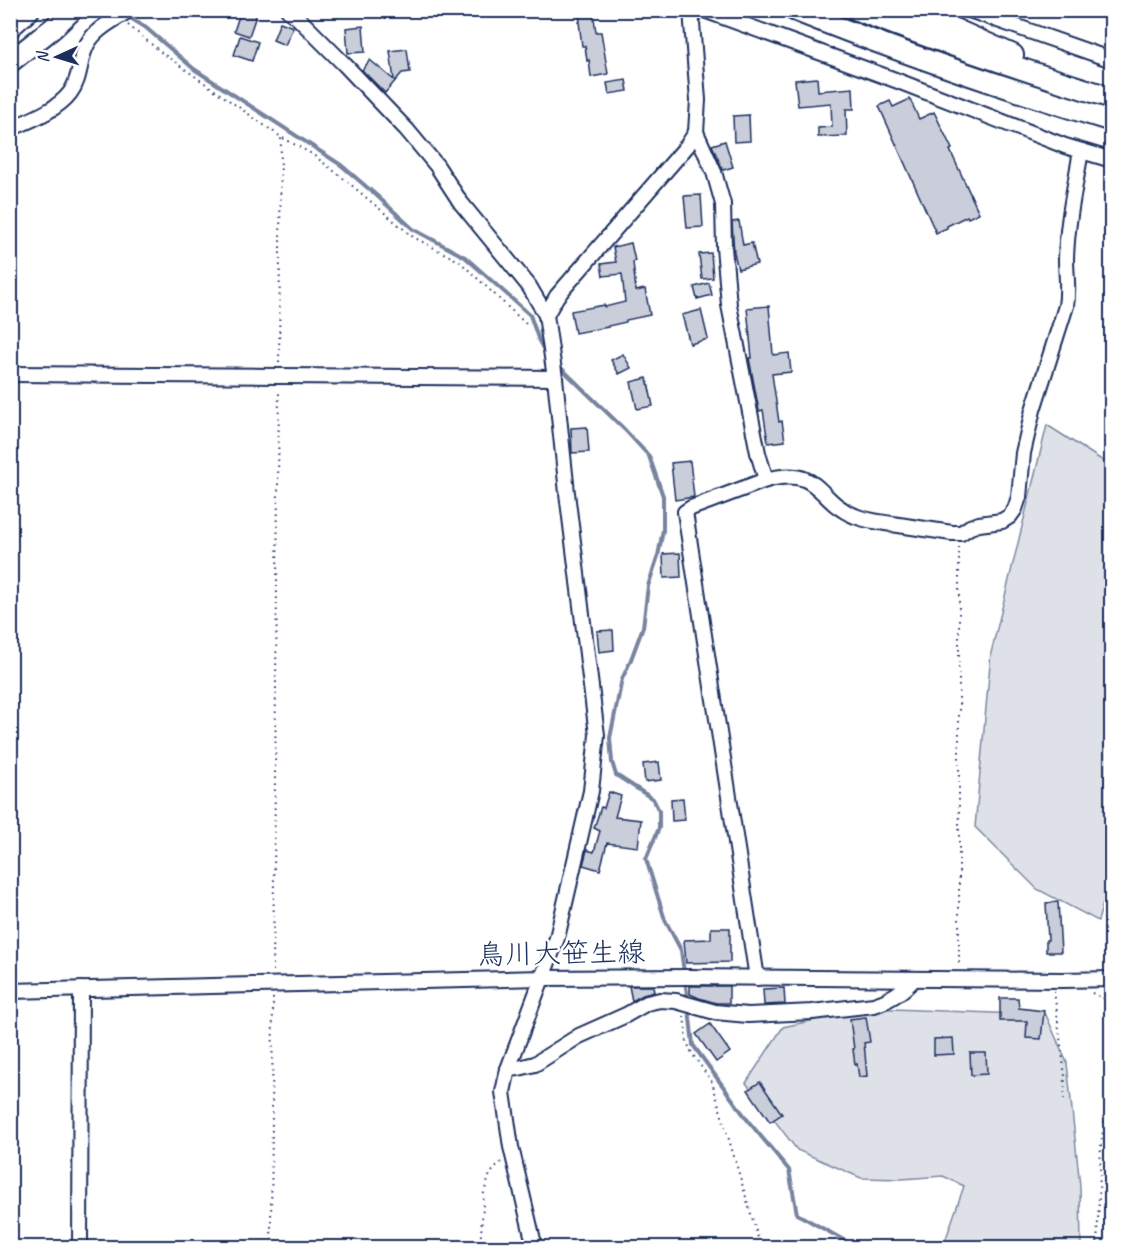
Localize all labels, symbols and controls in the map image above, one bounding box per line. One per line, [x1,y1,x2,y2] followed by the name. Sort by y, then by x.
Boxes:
[27,27,87,87] north arrow
[32,49,53,64] text: N
[477,934,645,972] street label: 鳥川大笹生線

